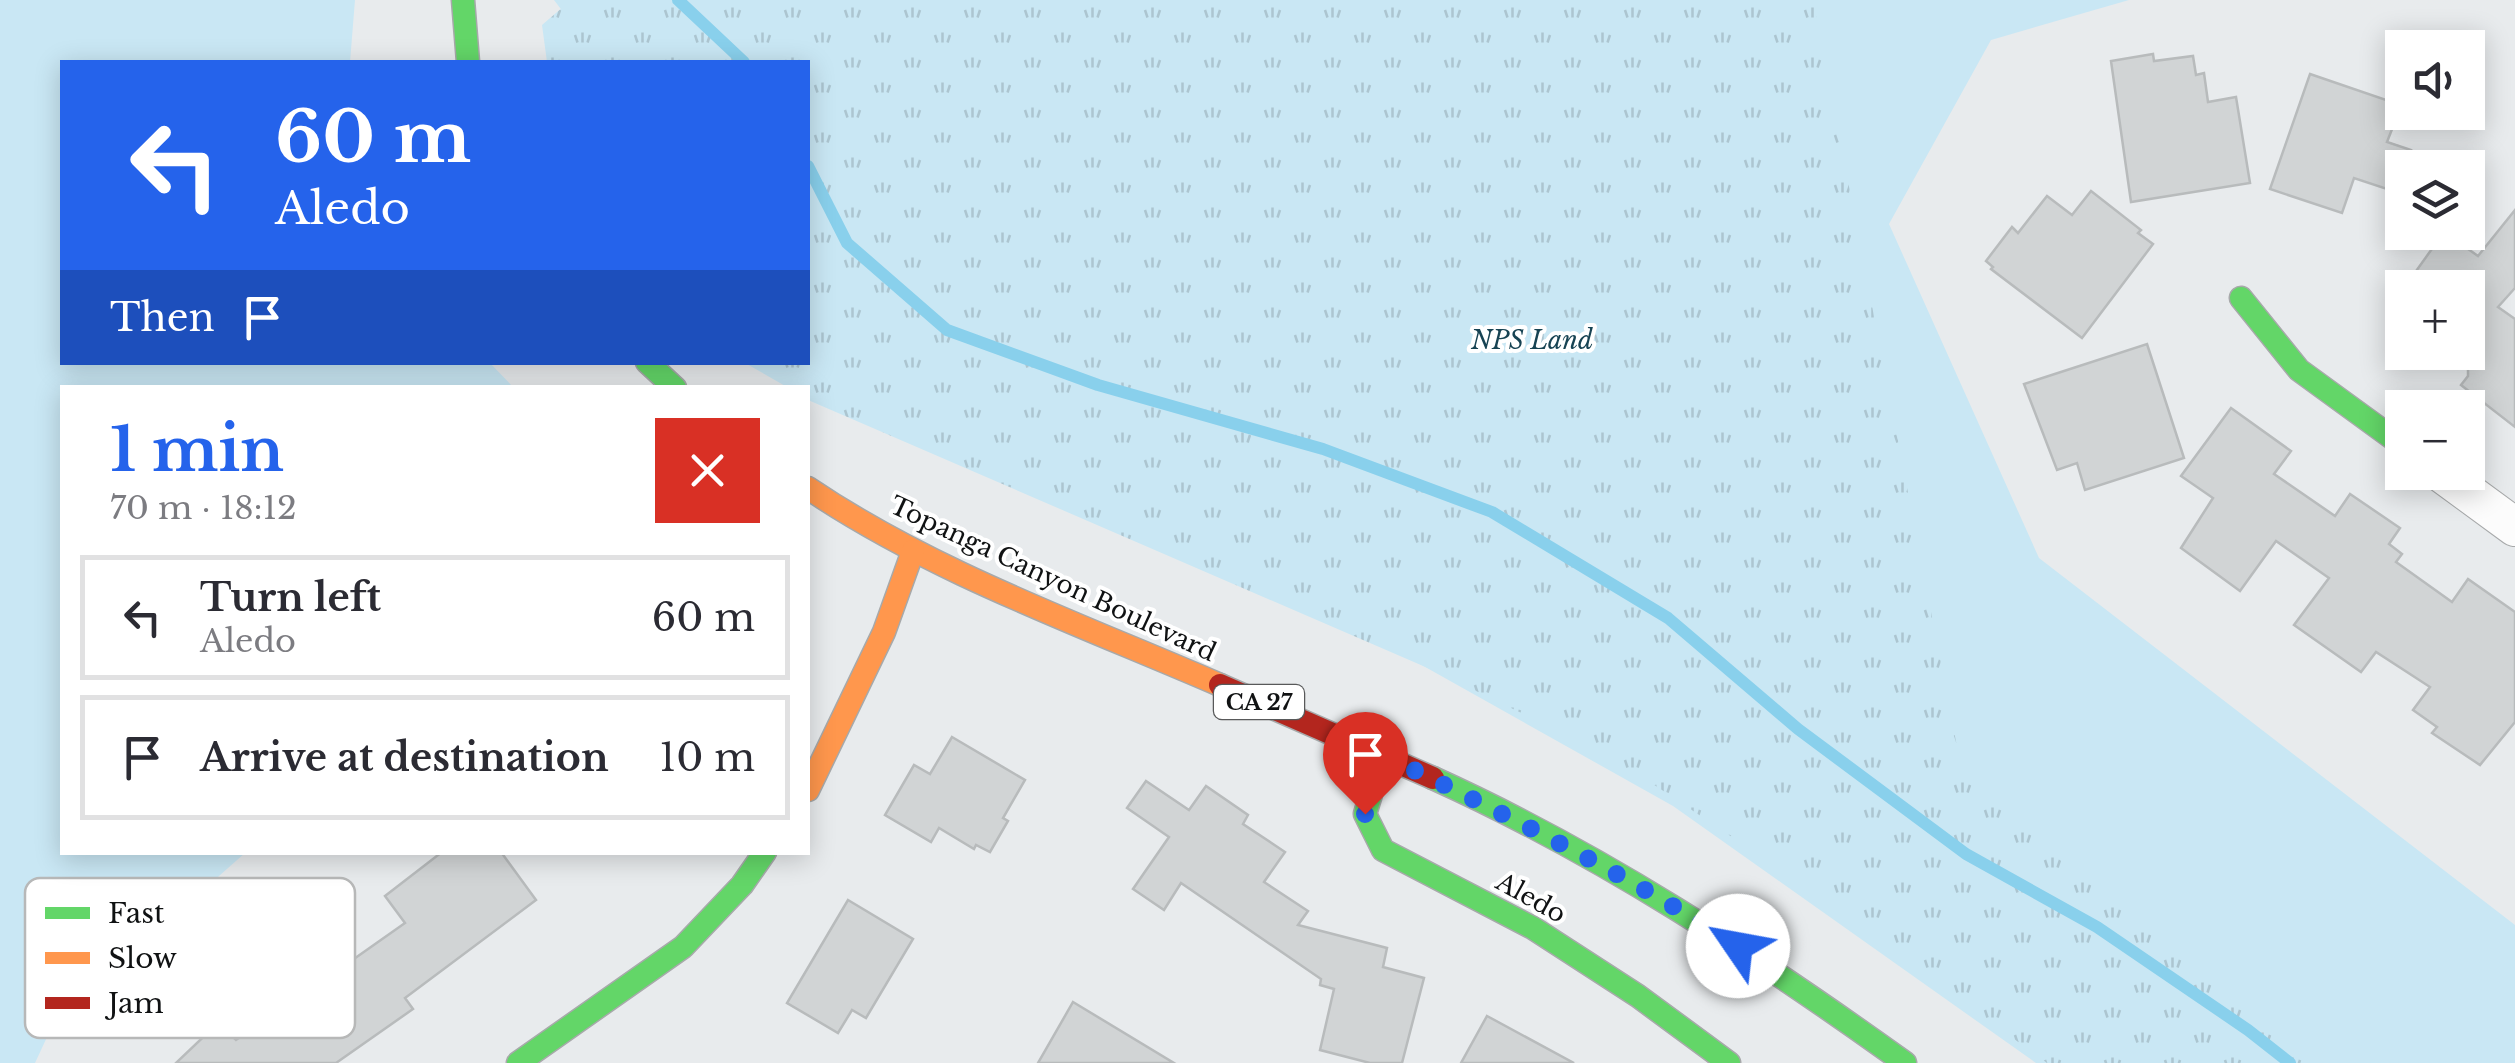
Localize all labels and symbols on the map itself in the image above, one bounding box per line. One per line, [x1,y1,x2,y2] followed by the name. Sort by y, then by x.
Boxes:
[1470,325,1593,356] park label: NPS Land
[885,490,1221,668] street label: Topanga Canyon Boulevard
[1214,685,1304,719] road number: CA 27
[1323,712,1408,815] pin
[1490,866,1571,930] street label: Aledo
[25,878,355,1038] legend
[1686,894,1790,998] position arrow
[108,896,165,931] text: Fast
[108,941,177,976] text: Slow
[104,986,164,1021] text: Jam

